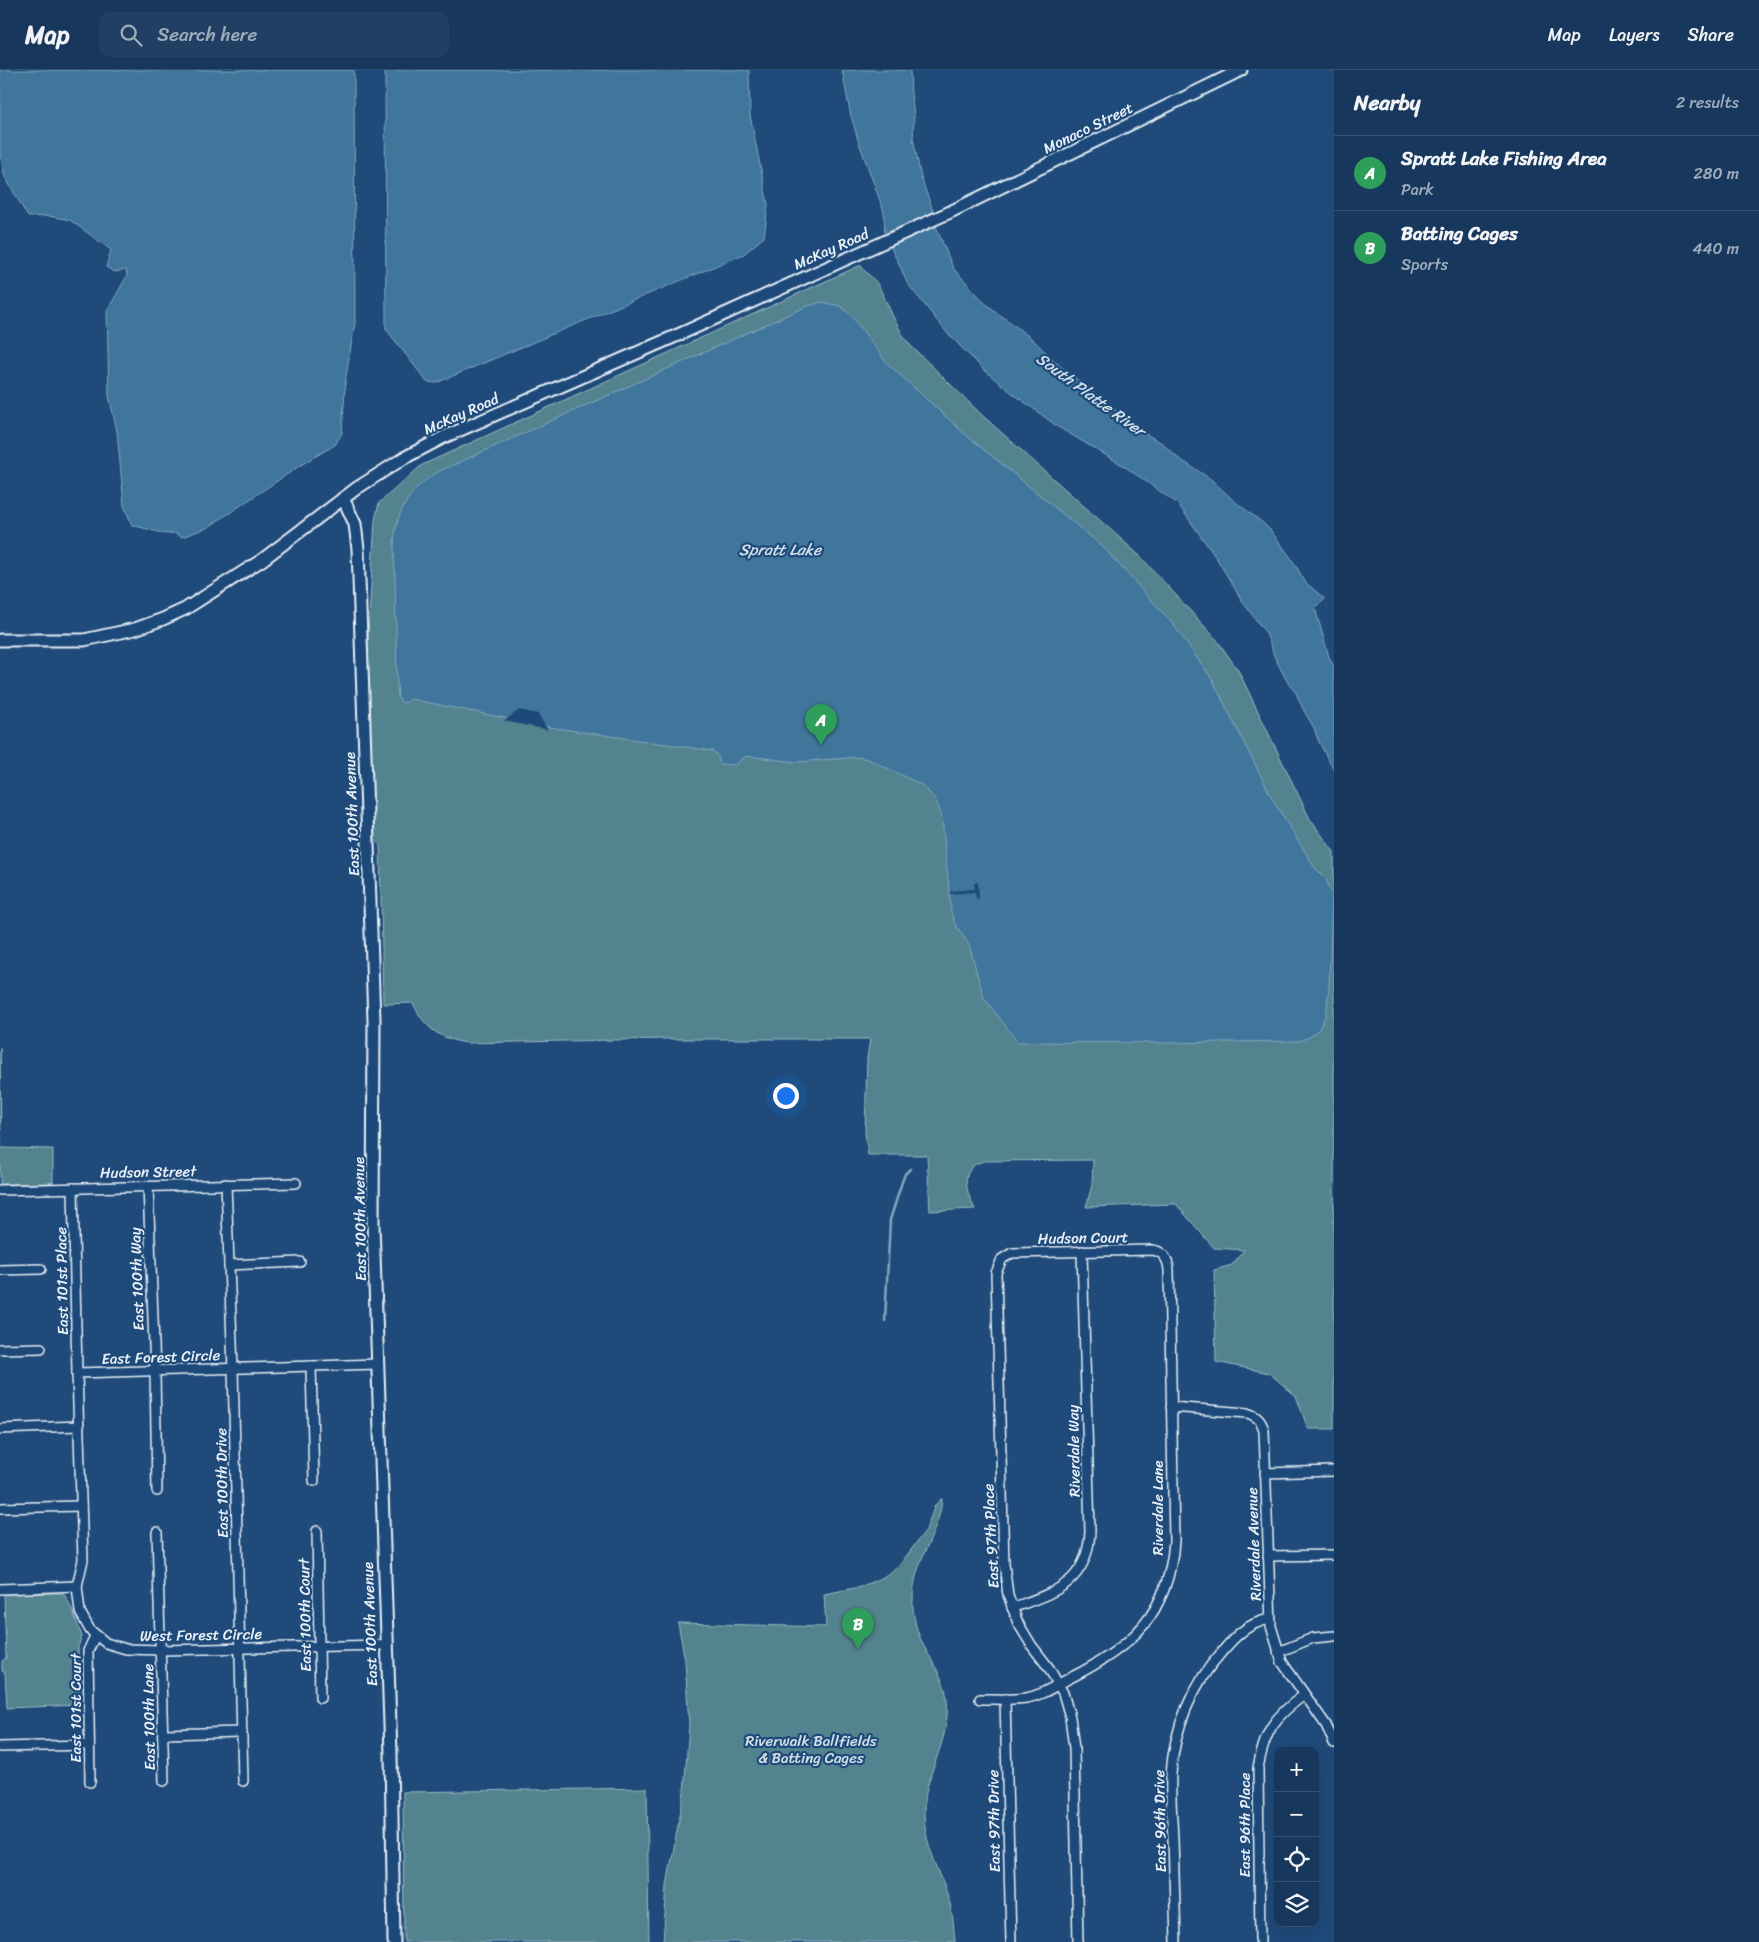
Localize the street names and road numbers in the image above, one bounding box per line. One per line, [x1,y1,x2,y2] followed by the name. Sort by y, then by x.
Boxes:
[1038,95,1138,161] street label: Monaco Street
[789,220,874,277] street label: McKay Road
[419,385,504,442] street label: McKay Road
[337,751,367,877] street label: East 100th Avenue
[346,1157,374,1281] street label: East 100th Avenue
[100,1158,197,1186] street label: Hudson Street
[1037,1224,1129,1252] street label: Hudson Court
[48,1226,76,1335] street label: East 101st Place
[122,1227,152,1331] street label: East 100th Way
[101,1342,221,1372] street label: East Forest Circle
[1060,1404,1088,1497] street label: Riverdale Way
[208,1427,236,1538] street label: East 100th Drive
[1145,1460,1171,1556] street label: Riverdale Lane
[975,1483,1007,1589] street label: East 97th Place
[1239,1486,1269,1601] street label: Riverdale Avenue
[291,1557,319,1672] street label: East 100th Court
[355,1561,385,1687] street label: East 100th Avenue
[140,1621,263,1649] street label: West Forest Circle
[63,1652,89,1763] street label: East 101st Court
[135,1663,163,1771] street label: East 100th Lane
[980,1769,1008,1873] street label: East 97th Drive
[1146,1769,1174,1873] street label: East 96th Drive
[1232,1772,1258,1877] street label: East 96th Place

